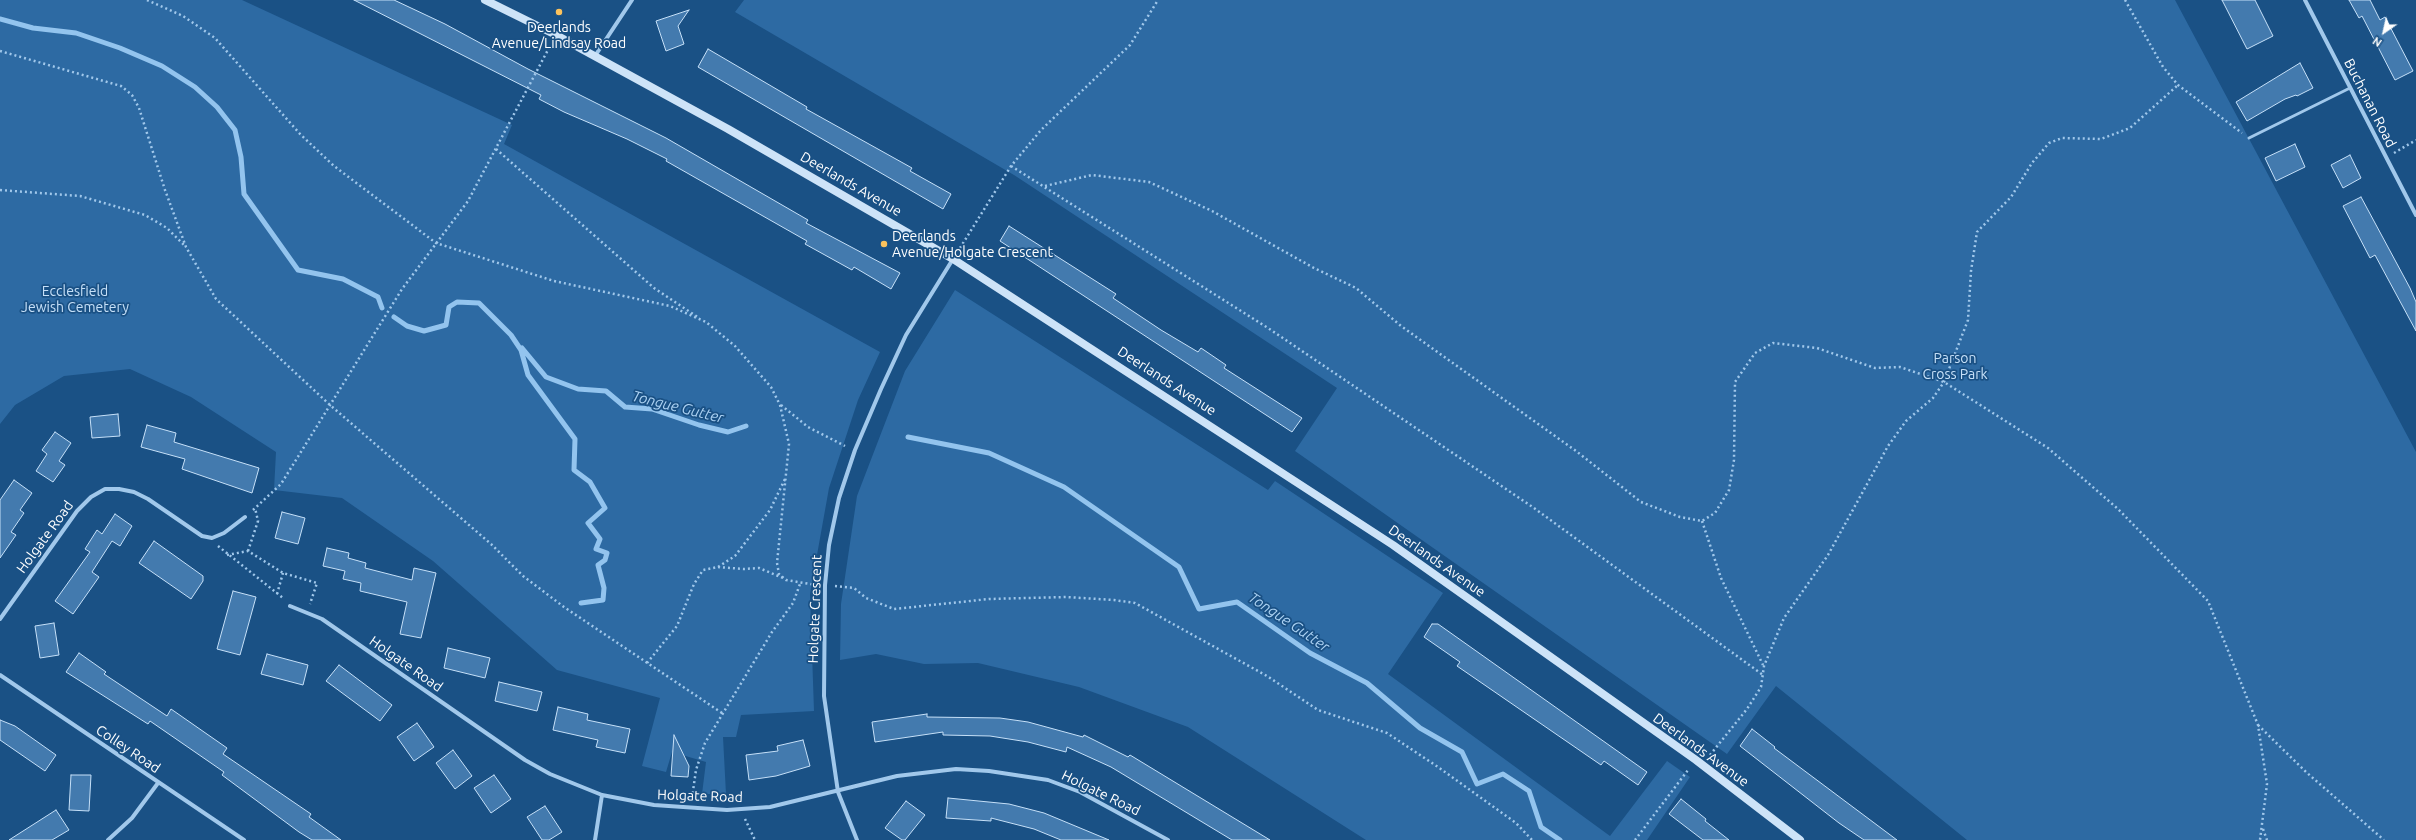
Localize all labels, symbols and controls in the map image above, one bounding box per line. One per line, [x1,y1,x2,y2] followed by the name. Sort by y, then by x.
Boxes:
[554,7,564,17] marker: Deerlands Avenue/Lindsay Road
[2364,12,2404,52] north arrow
[492,19,626,52] place label: Deerlands Avenue/Lindsay Road
[2371,35,2384,49] text: N
[2340,56,2400,150] street label: Buchanan Road
[797,148,905,220] street label: Deerlands Avenue
[892,228,1053,260] place label: Deerlands Avenue/Holgate Crescent
[879,239,889,249] marker: Deerlands Avenue/Holgate Crescent
[21,283,129,316] park label: Ecclesfield Jewish Cemetery
[1115,343,1219,419] street label: Deerlands Avenue
[1922,350,1988,382] park label: Parson Cross Park
[630,387,726,427] water label: Tongue Gutter
[13,497,77,577] street label: Holgate Road
[1385,521,1489,601] street label: Deerlands Avenue
[805,554,825,664] street label: Holgate Crescent
[1245,588,1333,656] water label: Tongue Gutter
[366,633,446,695] street label: Holgate Road
[1650,710,1752,790] street label: Deerlands Avenue
[93,721,163,777] street label: Colley Road
[1059,767,1143,819] street label: Holgate Road
[657,786,743,806] street label: Holgate Road

